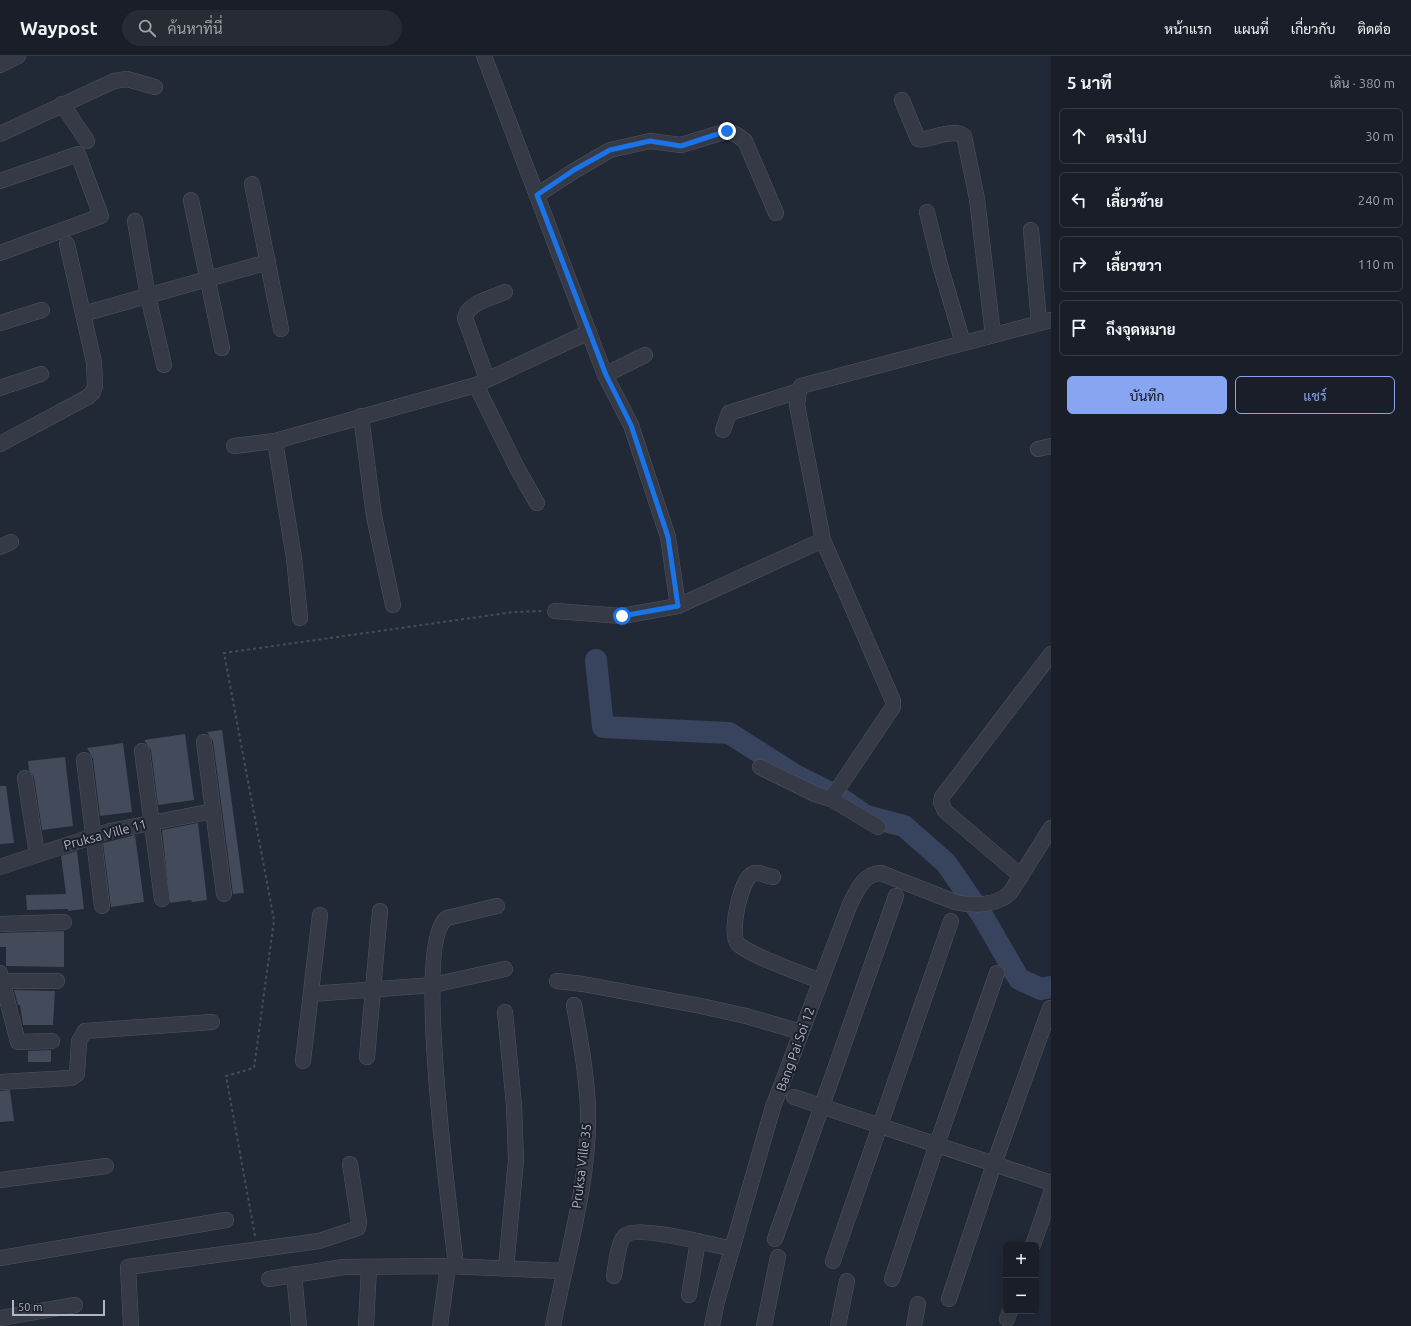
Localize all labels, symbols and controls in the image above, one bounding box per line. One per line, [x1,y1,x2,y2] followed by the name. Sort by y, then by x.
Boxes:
[122,10,402,46] search box
[20,17,98,39] text: Waypost
[136,17,158,39] icon: search
[168,20,222,37] text: ค้นหาที่นี่
[1164,21,1212,37] text: หน้าแรก
[1234,21,1269,37] text: แผนที่
[1291,21,1335,37] text: เกี่ยวกับ
[1357,21,1391,37] text: ติดต่อ
[1067,73,1112,92] text: 5 นาที
[1330,76,1395,90] text: เดิน · 380 m
[718,122,736,140] route end
[1068,125,1090,147] icon: ahead
[1106,129,1147,146] text: ตรงไป
[1365,129,1394,143] text: 30 m
[1068,189,1090,211] icon: left
[1106,193,1163,210] text: เลี้ยวซ้าย
[1358,193,1394,207] text: 240 m
[1068,253,1090,275] icon: right
[1106,257,1162,274] text: เลี้ยวขวา
[1358,257,1394,271] text: 110 m
[1068,317,1090,339] icon: arrive
[1106,321,1176,338] text: ถึงจุดหมาย
[1067,376,1227,414] button: บันทึก
[1235,376,1395,414] button: แชร์
[613,607,631,625] route start
[62,816,148,852] street label: Pruksa Ville 11
[773,1005,817,1093] street label: Bang Pai Soi 12
[569,1123,593,1209] street label: Pruksa Ville 35
[1003,1242,1039,1314] map controls
[1003,1242,1039,1278] button: +
[1003,1278,1039,1314] button: −
[12,1298,105,1317] scale bar
[18,1301,42,1313] text: 50 m

